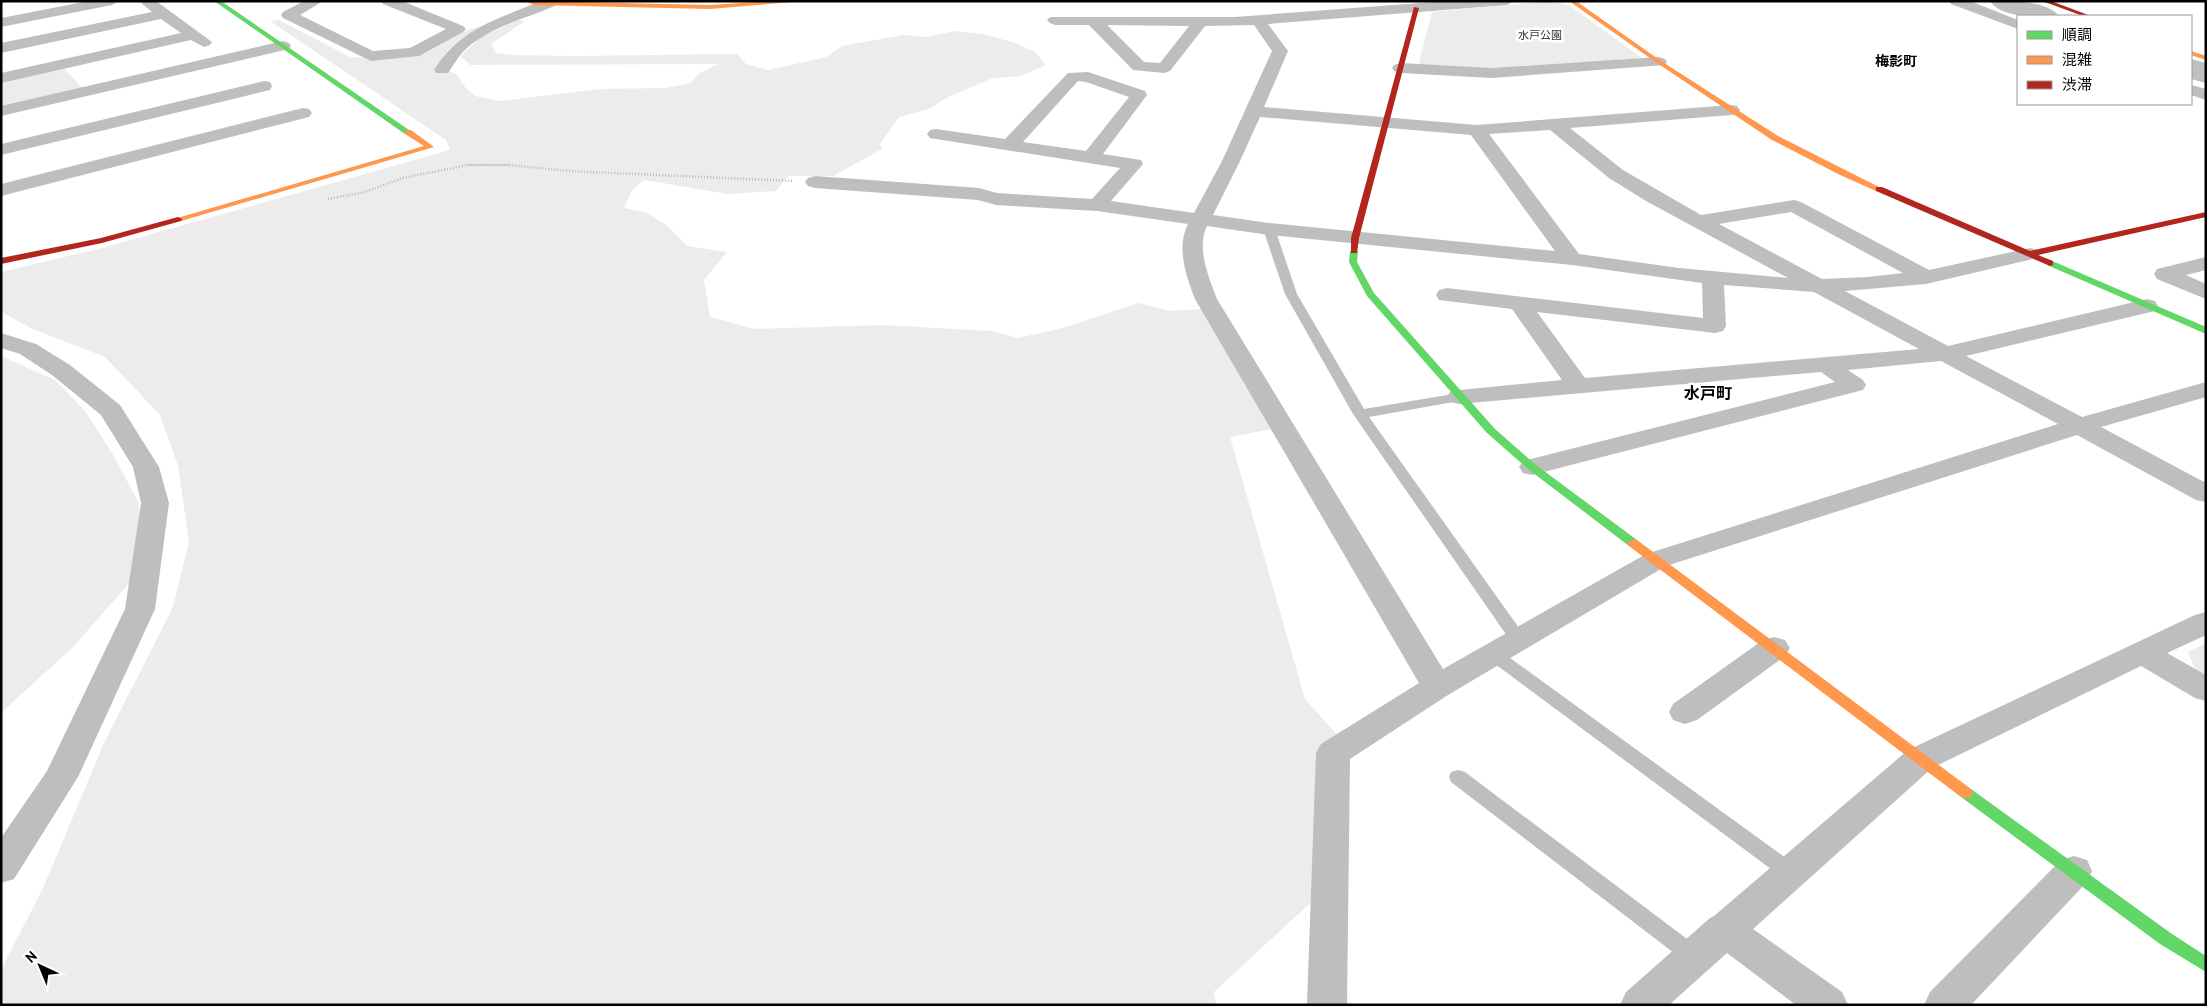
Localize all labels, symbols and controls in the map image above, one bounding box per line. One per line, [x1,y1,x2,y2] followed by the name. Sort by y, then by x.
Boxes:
[2017,15,2192,105] legend
[2062,25,2092,44] text: 順調
[1518,28,1562,42] park label: 水戸公園
[2062,50,2092,69] text: 混雑
[1875,52,1917,70] district label: 梅影町
[2062,75,2092,94] text: 渋滞
[1684,383,1732,403] district label: 水戸町
[15,941,65,991] north arrow
[21,947,41,966] text: N

